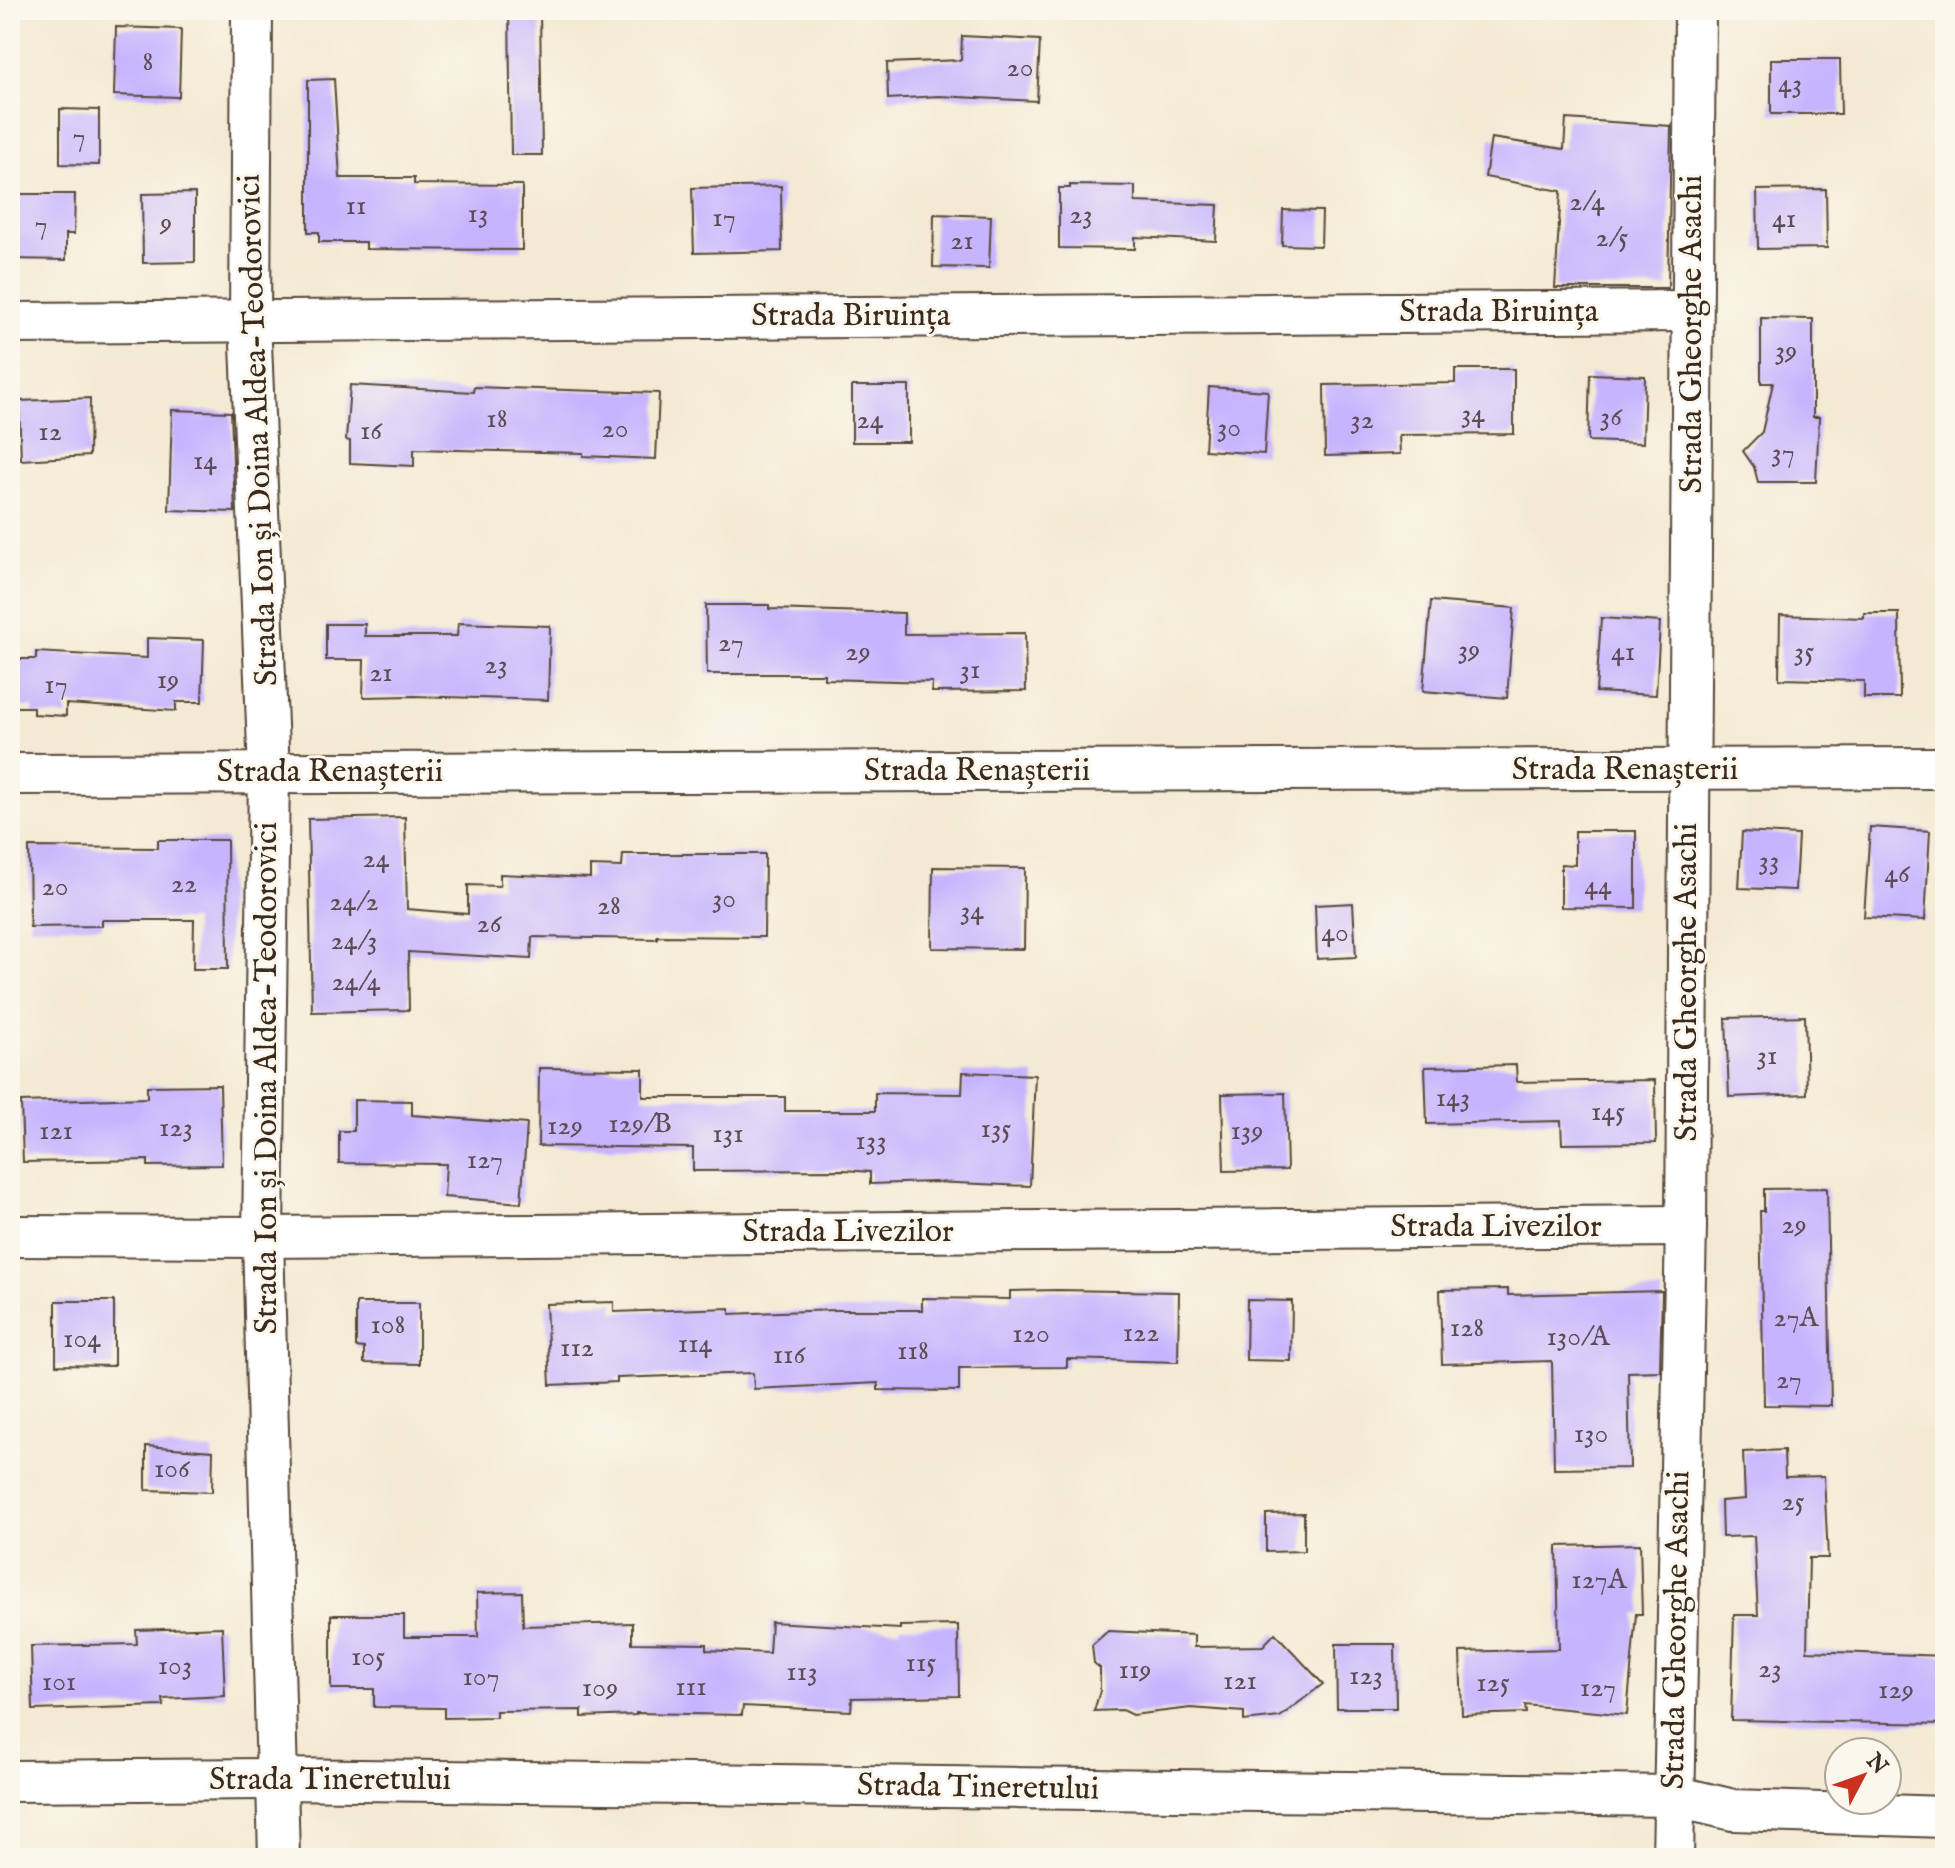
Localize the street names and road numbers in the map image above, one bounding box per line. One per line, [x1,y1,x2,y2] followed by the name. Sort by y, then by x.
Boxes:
[230,173,288,687] street label: Strada Ion și Doina Aldea-Teodorovici
[1672,175,1713,493] street label: Strada Gheorghe Asachi
[1399,292,1599,333] street label: Strada Biruința
[751,296,951,337] street label: Strada Biruința
[1512,750,1738,791] street label: Strada Renașterii
[864,751,1090,792] street label: Strada Renașterii
[217,752,443,793] street label: Strada Renașterii
[247,822,288,1334] street label: Strada Ion și Doina Aldea-Teodorovici
[1667,823,1708,1141] street label: Strada Gheorghe Asachi
[1390,1207,1602,1248] street label: Strada Livezilor
[742,1212,954,1253] street label: Strada Livezilor
[1654,1470,1700,1790] street label: Strada Gheorghe Asachi
[209,1760,451,1801] street label: Strada Tineretului
[857,1765,1099,1811] street label: Strada Tineretului

